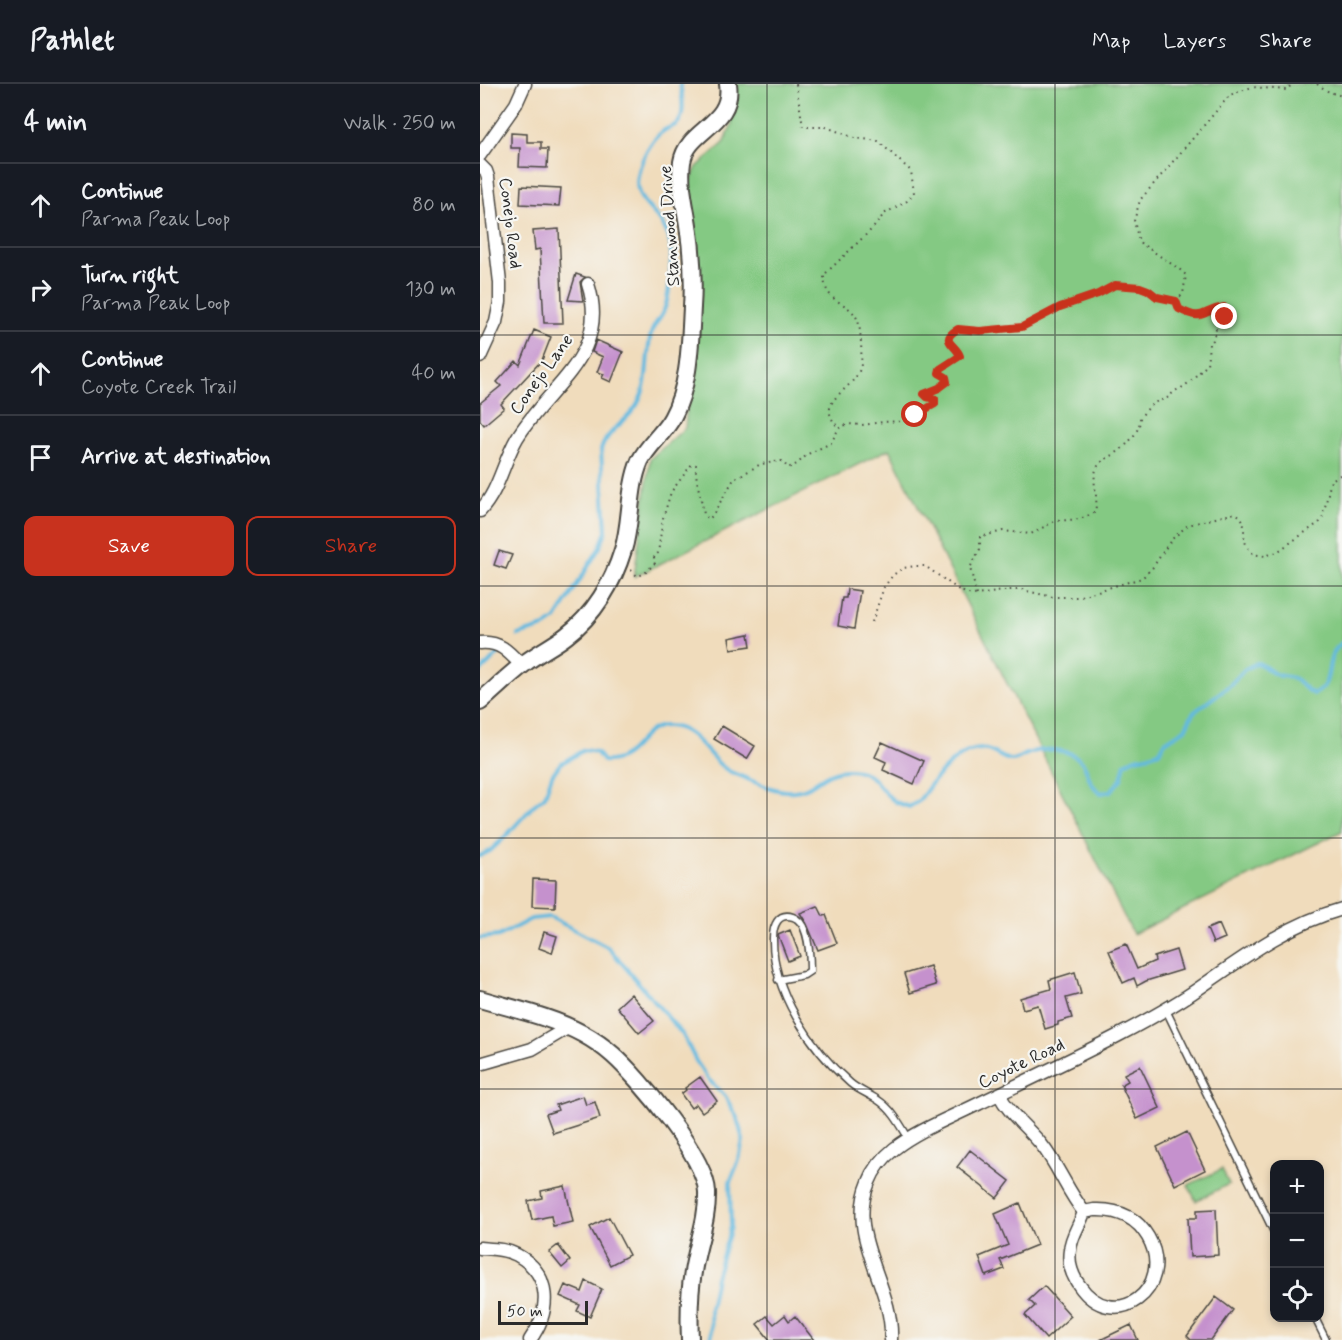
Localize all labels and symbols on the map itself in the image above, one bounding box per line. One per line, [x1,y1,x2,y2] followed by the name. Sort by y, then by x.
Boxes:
[654,165,686,287] street label: Stanwood Drive
[493,176,528,270] street label: Conejo Road
[1211,303,1237,329] route end
[504,329,579,420] street label: Conejo Lane
[901,401,927,427] route start
[974,1033,1069,1095] street label: Coyote Road
[498,1298,588,1326] scale bar

